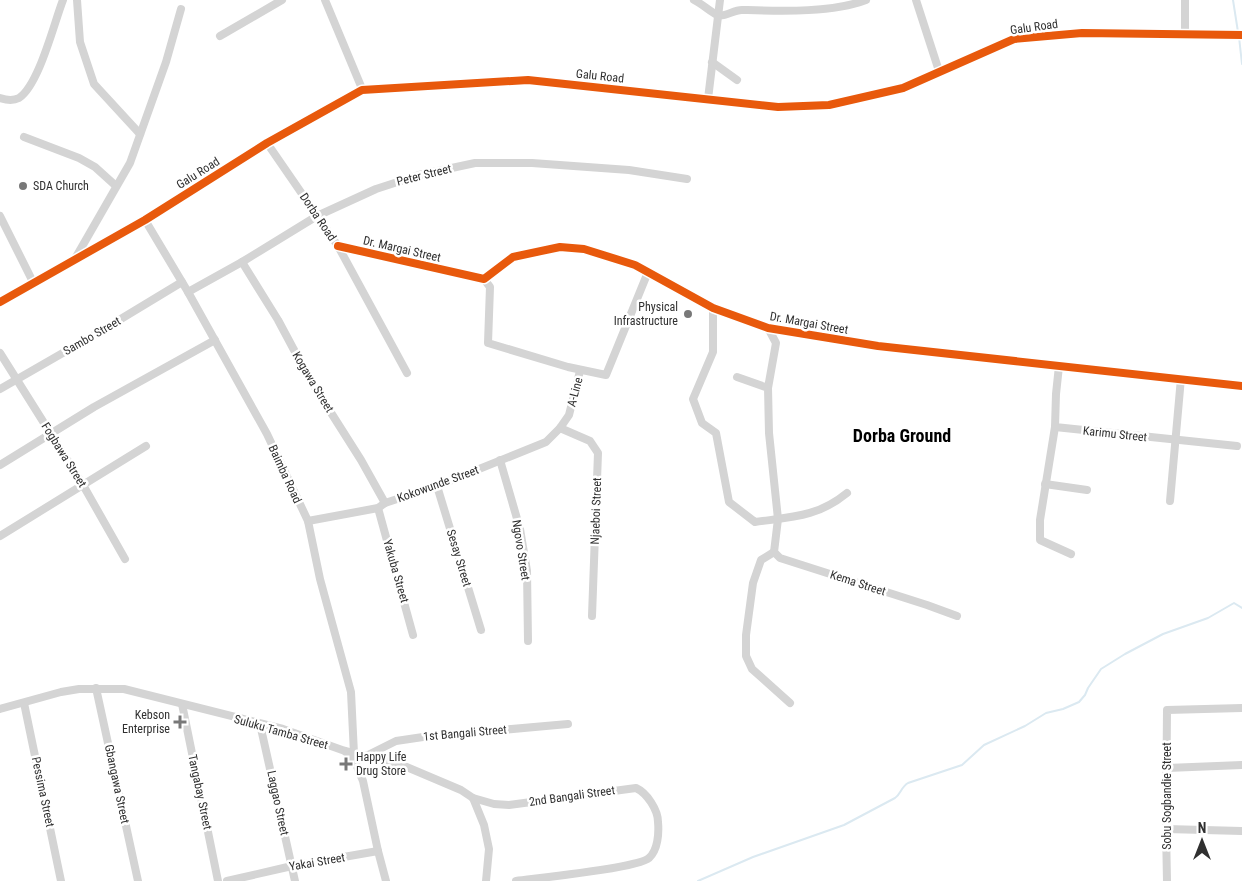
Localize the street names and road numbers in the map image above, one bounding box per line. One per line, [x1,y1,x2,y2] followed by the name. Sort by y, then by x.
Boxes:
[1009,17,1059,37] street label: Galu Road
[575,67,625,85] street label: Galu Road
[174,154,222,192] street label: Galu Road
[395,161,453,189] street label: Peter Street
[297,190,339,244] street label: Dorba Road
[362,233,443,265] street label: Dr. Margai Street
[769,309,850,337] street label: Dr. Margai Street
[61,314,124,358] street label: Sambo Street
[289,349,337,415] street label: Kogawa Street
[564,375,586,408] street label: A-Line
[39,420,90,490] street label: Fogbawa Street
[1082,424,1148,444] street label: Karimu Street
[265,443,305,505] street label: Baimba Road
[395,463,481,505] street label: Kokowunde Street
[588,477,604,545] street label: Njaeboi Street
[509,519,533,582] street label: Ngovo Street
[444,528,474,589] street label: Sesay Street
[380,538,412,605] street label: Yakuba Street
[828,567,888,599] street label: Kema Street
[232,712,330,752] street label: Suluku Tamba Street
[423,722,508,744] street label: 1st Bangali Street
[1160,742,1174,850] street label: Sobu Sogbandie Street
[102,743,132,825] street label: Gbangawa Street
[185,753,215,831] street label: Tangabay Street
[29,756,57,829] street label: Pessima Street
[264,769,292,837] street label: Laggao Street
[528,783,616,809] street label: 2nd Bangali Street
[288,850,346,874] street label: Yakai Street

